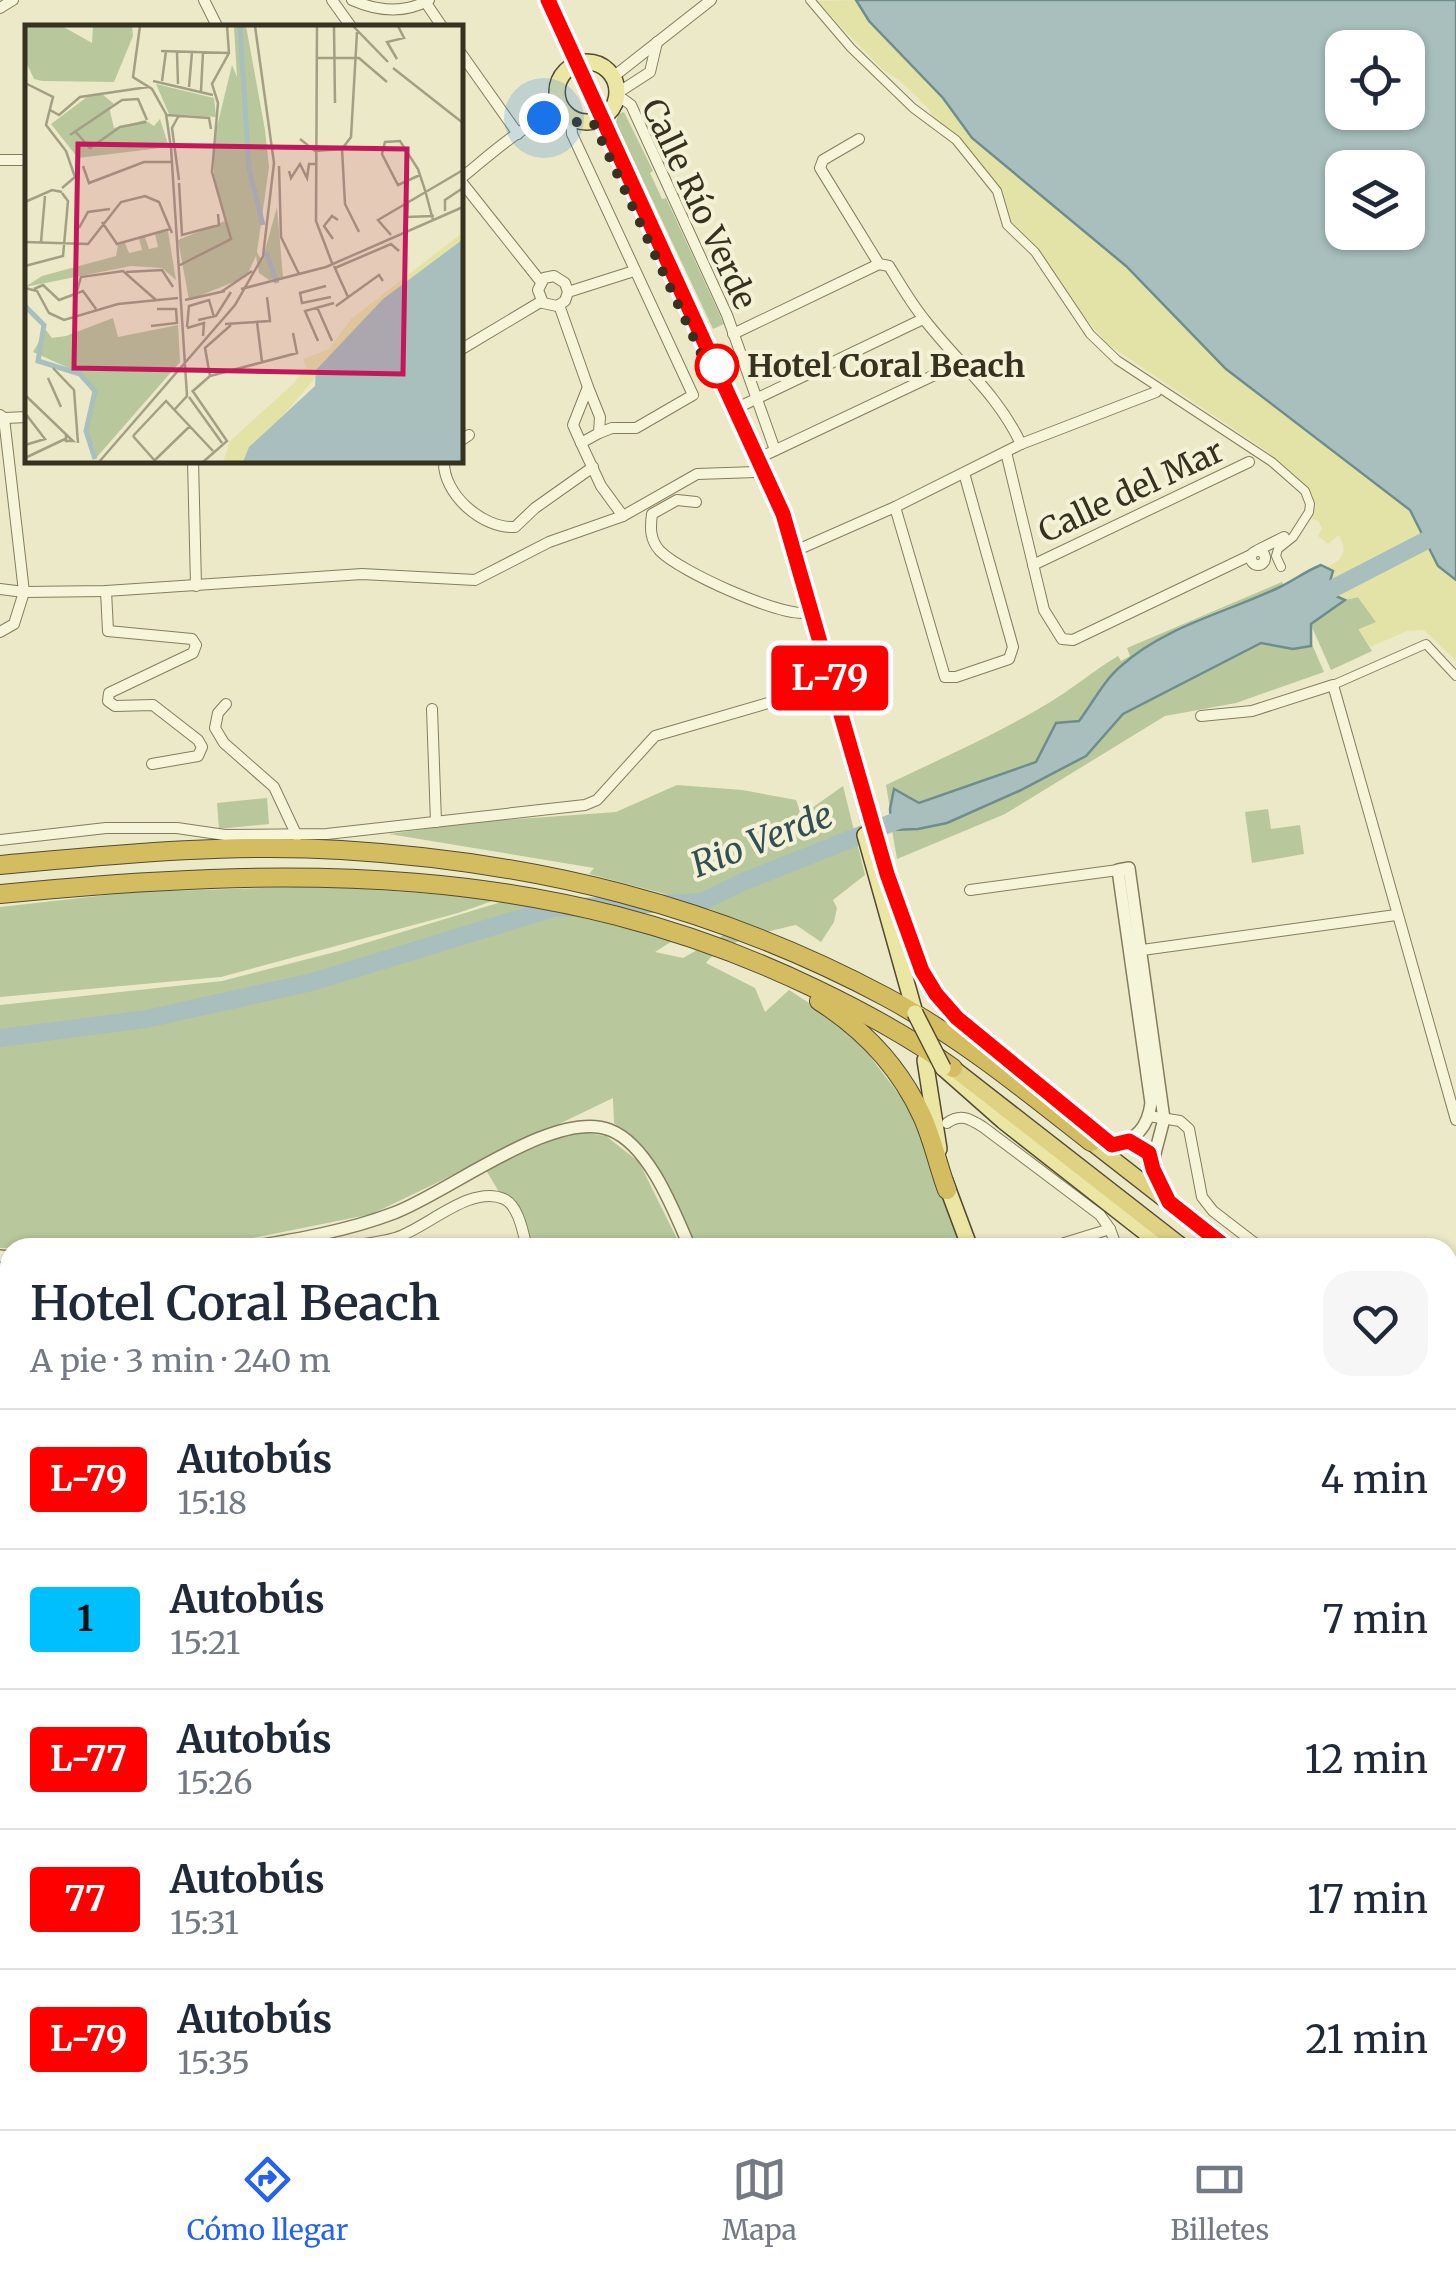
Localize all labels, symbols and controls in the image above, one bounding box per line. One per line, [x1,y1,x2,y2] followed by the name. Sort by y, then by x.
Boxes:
[25,25,462,462] inset map
[1325,30,1425,250] map controls
[1325,30,1425,130] button: locate
[519,93,569,143] your location
[633,93,765,315] street label: Calle Río Verde
[1325,150,1425,250] button: layers
[696,345,738,387] marker: Hotel Coral Beach
[747,346,1025,386] place label: Hotel Coral Beach
[1032,431,1230,551] street label: Calle del Mar
[760,646,900,710] line badge: L-79
[791,656,869,700] text: L-79
[685,793,839,887] water label: Rio Verde
[1323,1271,1428,1376] button: heart
[30,1273,440,1333] text: Hotel Coral Beach
[30,1341,331,1381] text: A pie · 3 min · 240 m
[177,1436,332,1483] text: Autobús
[1320,1456,1428,1503] text: 4 min
[50,1457,127,1501] text: L-79
[177,1483,247,1523] text: 15:18
[170,1576,325,1623] text: Autobús
[1322,1596,1428,1643] text: 7 min
[77,1597,93,1641] text: 1
[170,1623,240,1663] text: 15:21
[177,1716,332,1763] text: Autobús
[1305,1736,1428,1783] text: 12 min
[50,1737,127,1781] text: L-77
[177,1763,252,1803] text: 15:26
[170,1856,325,1903] text: Autobús
[1307,1876,1428,1923] text: 17 min
[64,1877,106,1921] text: 77
[170,1903,239,1943] text: 15:31
[177,1996,332,2043] text: Autobús
[1305,2016,1428,2063] text: 21 min
[50,2017,127,2061] text: L-79
[177,2043,250,2083] text: 15:35
[187,2152,348,2248] tab: Cómo llegar
[722,2152,797,2248] tab: Mapa
[1171,2152,1269,2248] tab: Billetes

